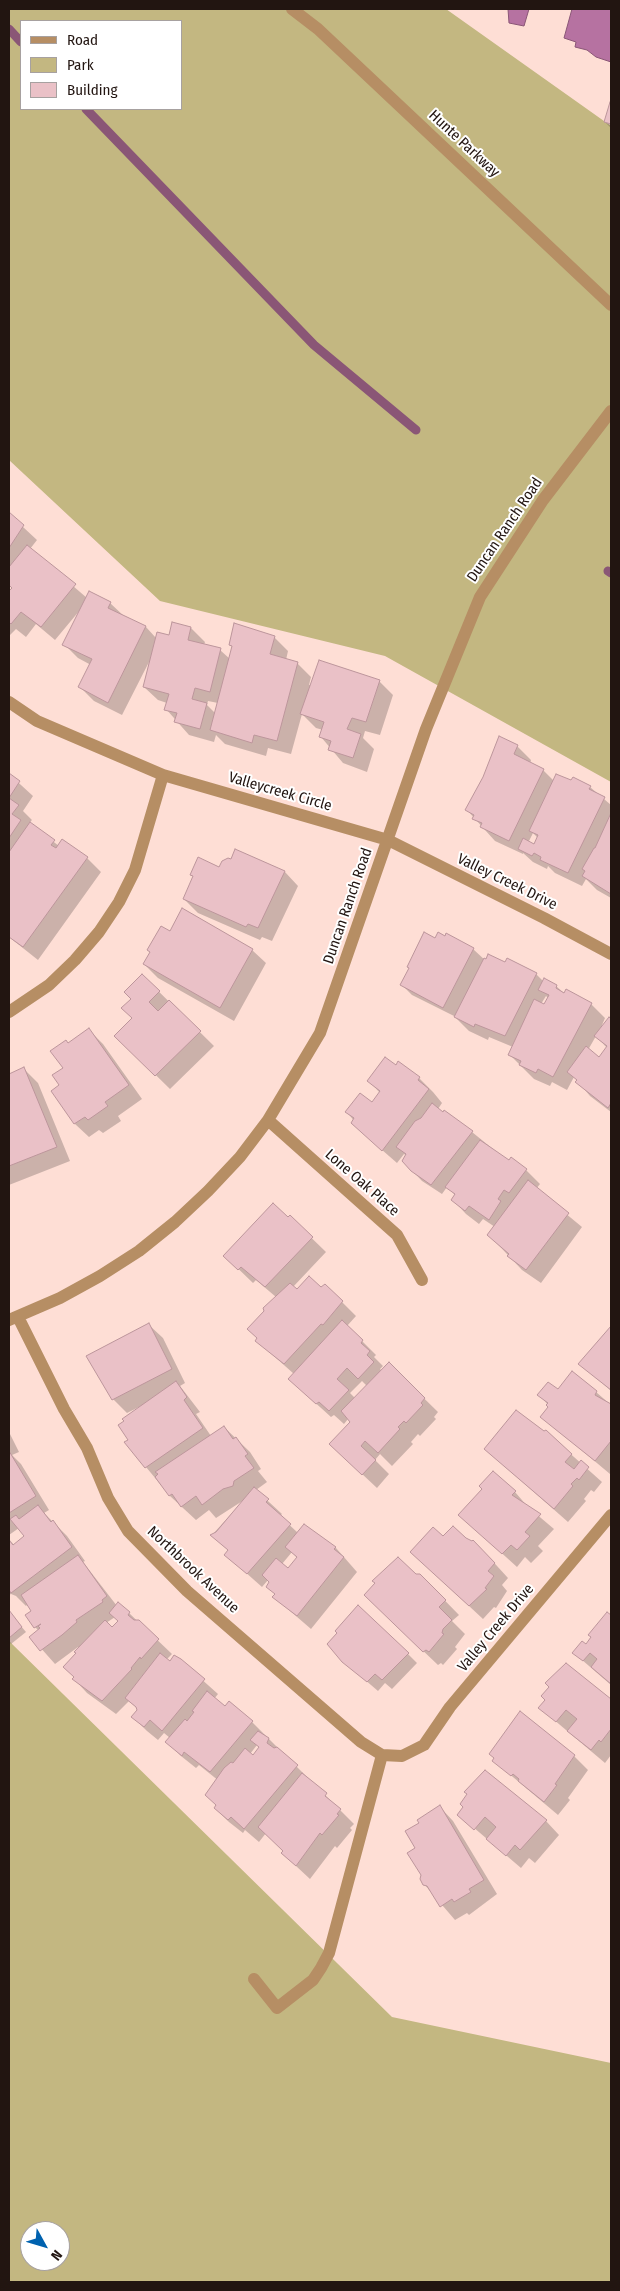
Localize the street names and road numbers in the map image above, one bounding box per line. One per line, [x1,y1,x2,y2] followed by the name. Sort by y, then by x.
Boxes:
[425,107,503,181] street label: Hunte Parkway
[464,475,546,585] street label: Duncan Ranch Road
[226,769,334,815] street label: Valleycreek Circle
[320,846,376,966] street label: Duncan Ranch Road
[454,850,560,914] street label: Valley Creek Drive
[321,1146,403,1220] street label: Lone Oak Place
[143,1523,243,1617] street label: Northbrook Avenue
[454,1580,538,1676] street label: Valley Creek Drive

